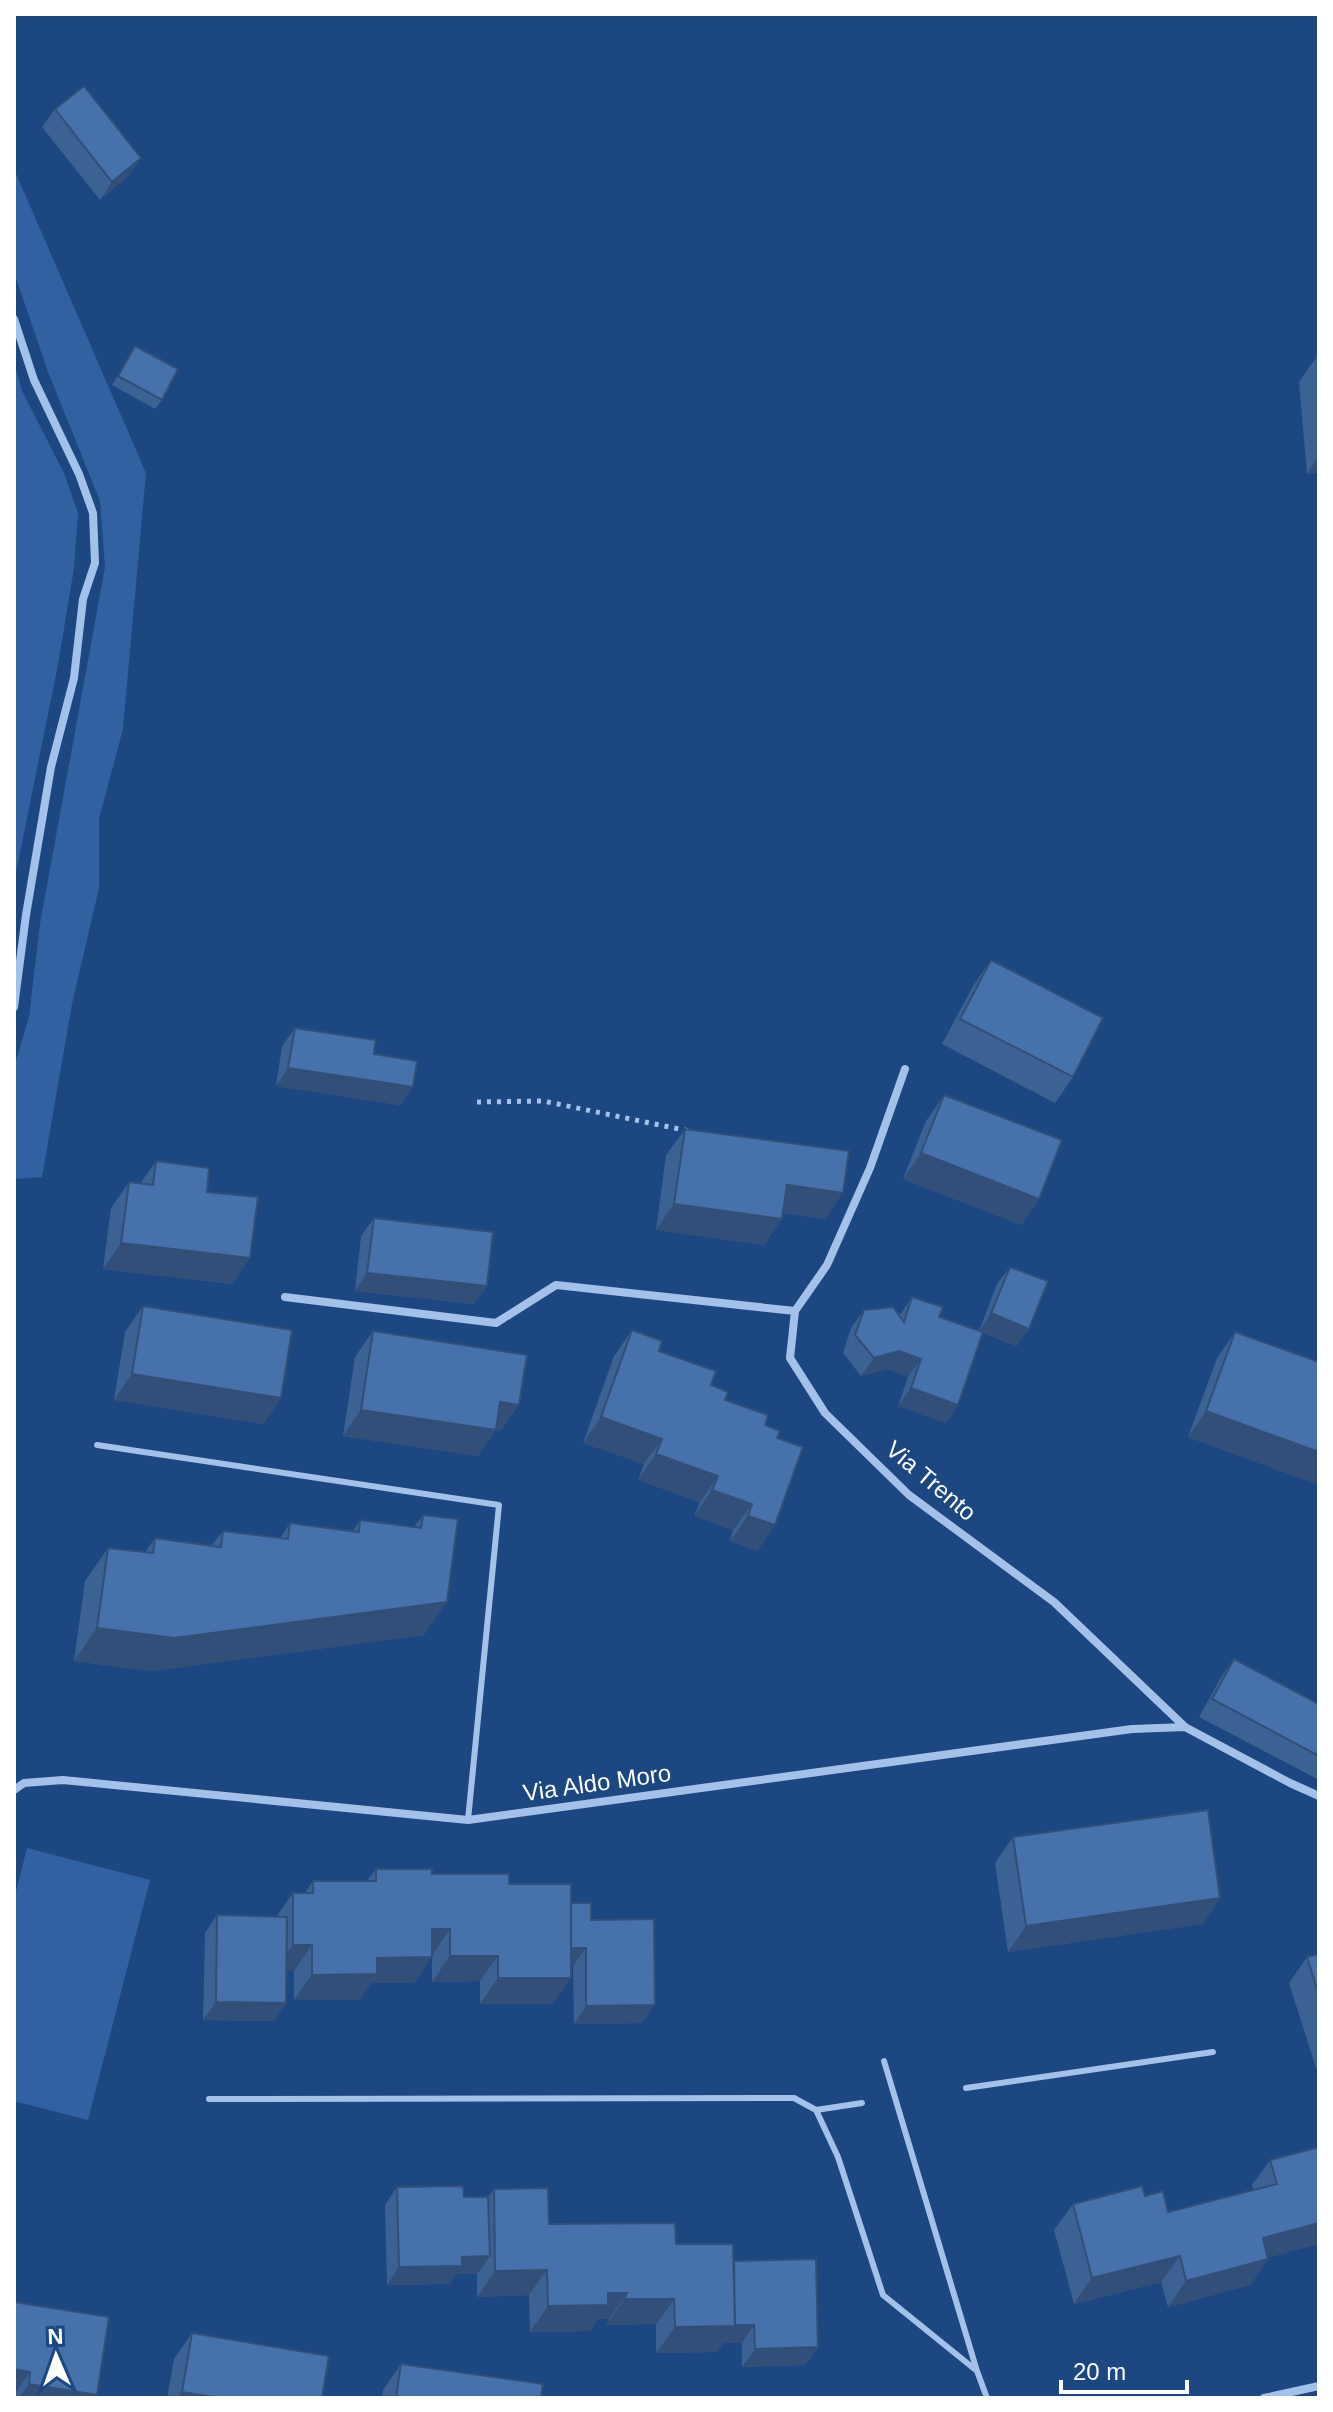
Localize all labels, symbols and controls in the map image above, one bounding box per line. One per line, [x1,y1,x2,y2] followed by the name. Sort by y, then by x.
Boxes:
[881,1435,982,1526] street label: Via Trento
[521,1759,673,1806] street label: Via Aldo Moro
[16,2316,96,2396] north arrow
[47,2324,64,2349] text: N
[1061,2344,1187,2394] scale bar
[1073,2358,1126,2385] text: 20 m

